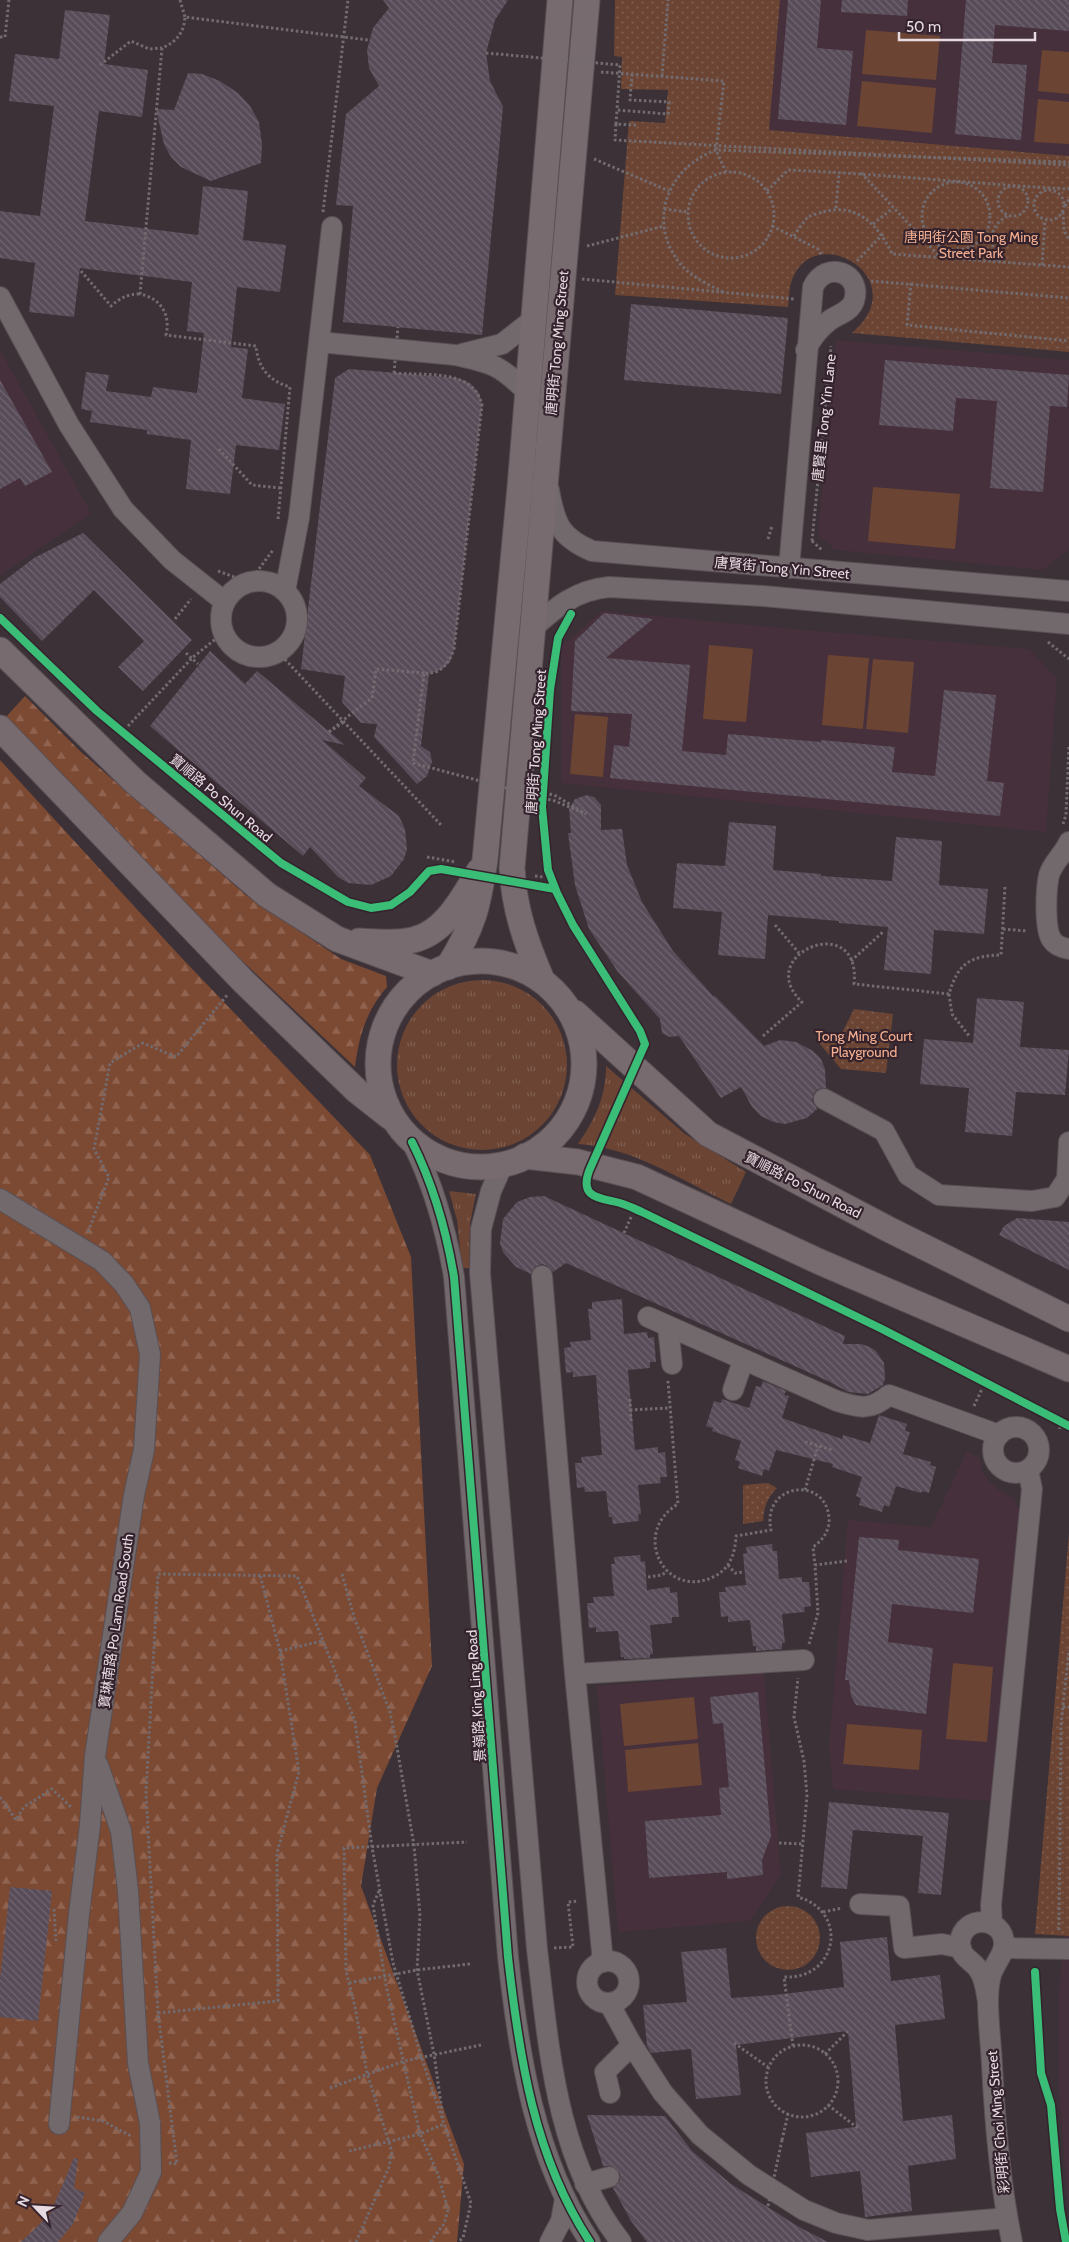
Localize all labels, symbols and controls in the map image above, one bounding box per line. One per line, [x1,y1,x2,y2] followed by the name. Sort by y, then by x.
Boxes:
[899,10,1035,42] scale bar
[906,18,941,36] text: 50 m
[904,228,1039,262] park label: 唐明街公園 Tong Ming Street Park
[542,270,572,416] street label: 唐明街 Tong Ming Street
[808,353,840,483] street label: 唐賢里 Tong Yin Lane
[714,553,851,583] street label: 唐賢街 Tong Yin Street
[522,669,550,815] street label: 唐明街 Tong Ming Street
[166,750,276,846] street label: 寶順路 Po Shun Road
[816,1027,913,1061] park label: Tong Ming Court Playground
[742,1148,864,1222] street label: 寶順路 Po Shun Road
[95,1533,137,1709] street label: 寶琳南路 Po Lam Road South
[462,1629,490,1763] street label: 景嶺路 King Ling Road
[983,2050,1013,2194] street label: 彩明街 Choi Ming Street
[10,2182,60,2232] north arrow
[13,2193,33,2210] text: N

